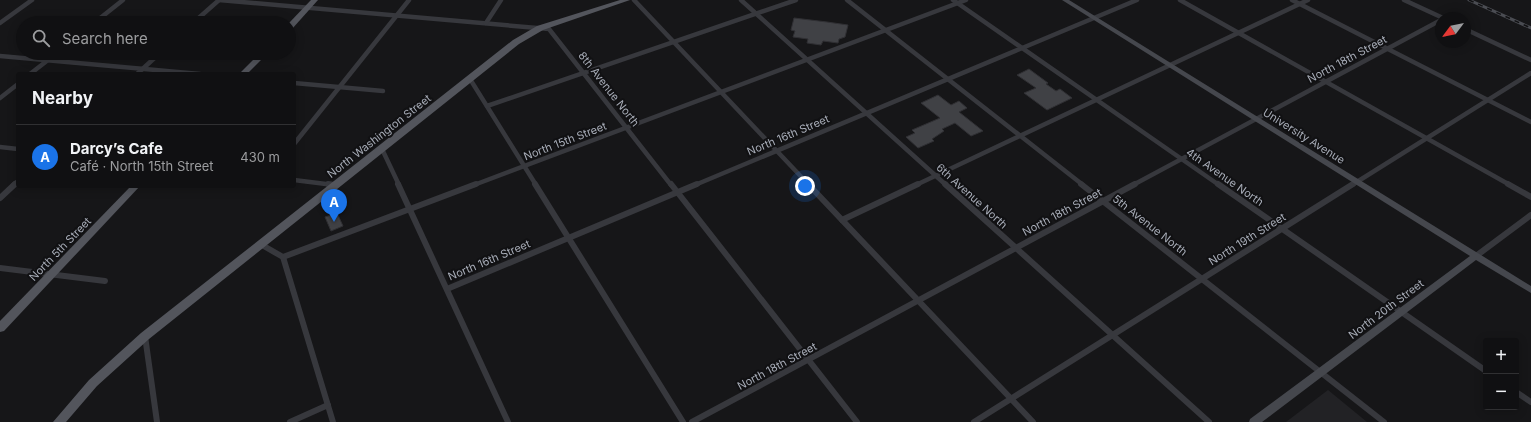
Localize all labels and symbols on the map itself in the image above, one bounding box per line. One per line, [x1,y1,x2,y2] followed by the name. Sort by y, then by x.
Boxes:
[1435,12,1471,48] north arrow
[1305,32,1389,86] street label: North 18th Street
[575,49,643,129] street label: 8th Avenue North
[324,91,434,181] street label: North Washington Street
[1260,105,1348,167] street label: University Avenue
[745,111,832,159] street label: North 16th Street
[522,119,609,163] street label: North 15th Street
[1184,145,1266,209] street label: 4th Avenue North
[933,160,1011,232] street label: 6th Avenue North
[795,176,815,196] your location
[1020,185,1104,239] street label: North 18th Street
[321,189,347,222] pin: A
[1110,191,1190,259] street label: 5th Avenue North
[1206,210,1288,268] street label: North 19th Street
[26,214,94,284] street label: North 5th Street
[446,236,533,284] street label: North 16th Street
[1346,276,1427,342] street label: North 20th Street
[735,339,819,393] street label: North 18th Street

